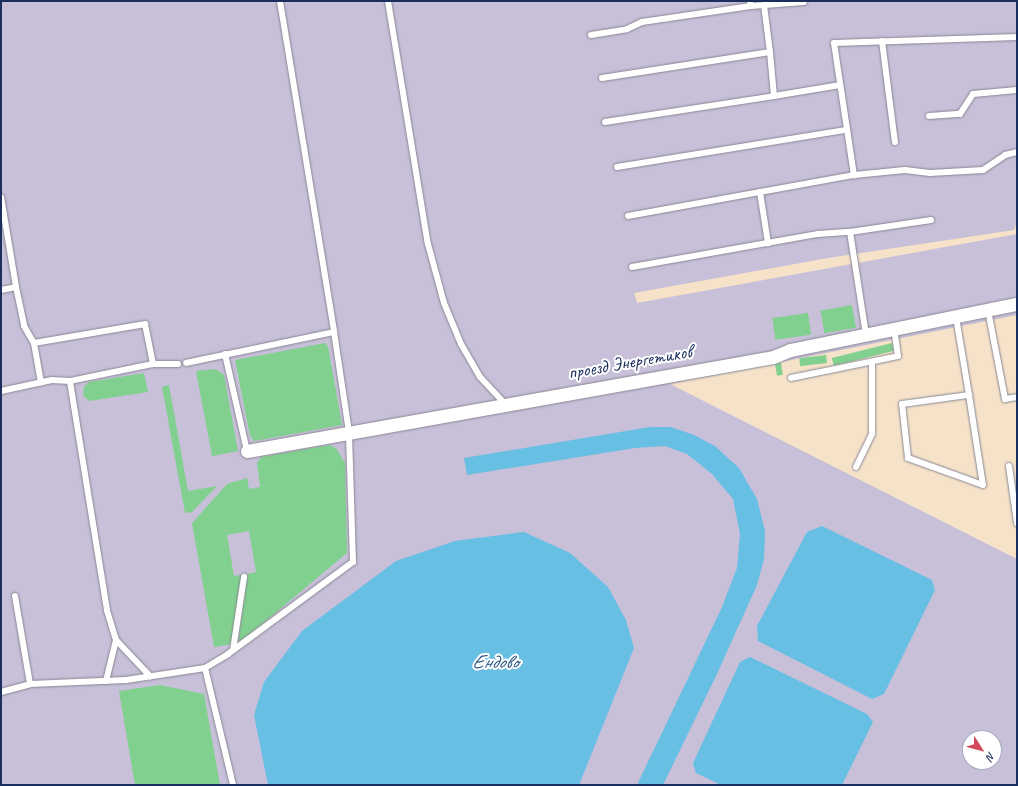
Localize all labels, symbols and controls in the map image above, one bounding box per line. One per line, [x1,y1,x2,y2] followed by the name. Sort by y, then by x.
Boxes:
[568,341,692,385] street label: проезд Энергетиков
[472,649,518,673] water label: Ендово
[962,730,1002,770] north arrow
[983,750,999,763] text: N

